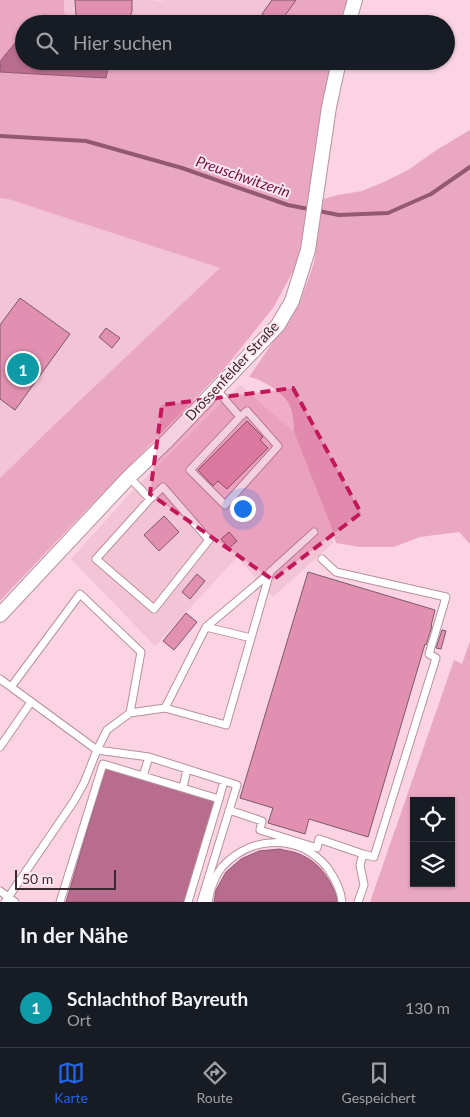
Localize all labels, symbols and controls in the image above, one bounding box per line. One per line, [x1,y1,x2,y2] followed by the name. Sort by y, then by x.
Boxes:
[15,15,455,70] search box
[33,29,61,57] icon: search
[73,31,172,54] text: Hier suchen
[194,152,293,201] water label: Preuschwitzerin
[181,318,282,424] street label: Drossenfelder Straße
[7,350,39,388] pin: 1
[230,496,256,522] your location
[410,797,455,887] map controls
[410,797,455,842] button: locate
[410,842,455,887] button: layers
[15,867,116,890] scale bar
[22,870,53,887] text: 50 m
[20,922,128,947] text: In der Nähe
[67,987,248,1010] text: Schlachthof Bayreuth
[31,998,41,1017] text: 1
[405,998,450,1017] text: 130 m
[67,1010,91,1029] text: Ort
[54,1059,88,1106] tab: Karte
[197,1059,233,1106] tab: Route
[342,1059,416,1106] tab: Gespeichert

